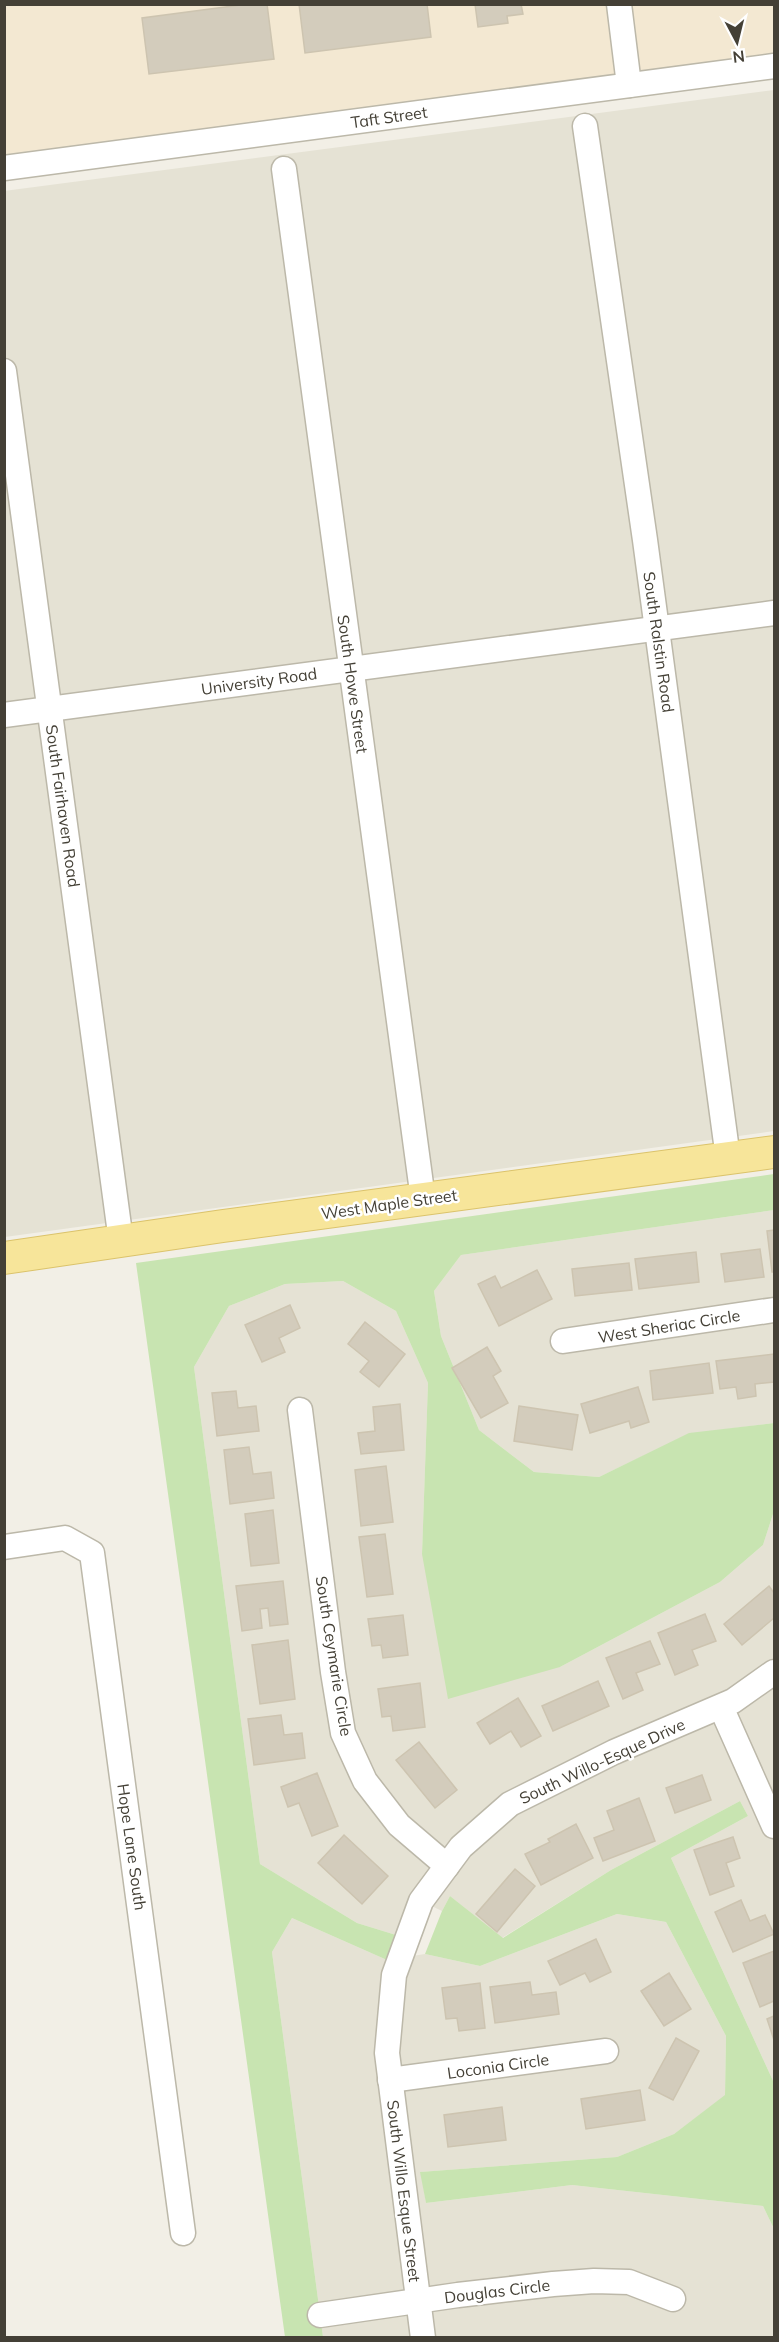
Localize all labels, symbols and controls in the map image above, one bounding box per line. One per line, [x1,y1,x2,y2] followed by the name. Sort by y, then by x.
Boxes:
[707,12,767,72] north arrow
[732,46,746,68] text: N
[349,102,429,132] street label: Taft Street
[639,570,679,714] street label: South Ralstin Road
[333,613,373,755] street label: South Howe Street
[200,663,318,699] street label: University Road
[42,723,84,889] street label: South Fairhaven Road
[320,1185,459,1223] street label: West Maple Street
[597,1305,741,1347] street label: West Sheriac Circle
[311,1574,357,1738] street label: South Ceymarie Circle
[516,1714,688,1808] street label: South Willo-Esque Drive
[113,1782,151,1912] street label: Hope Lane South
[446,2049,550,2083] street label: Loconia Circle
[383,2099,425,2284] street label: South Willo Esque Street
[443,2275,551,2307] street label: Douglas Circle

